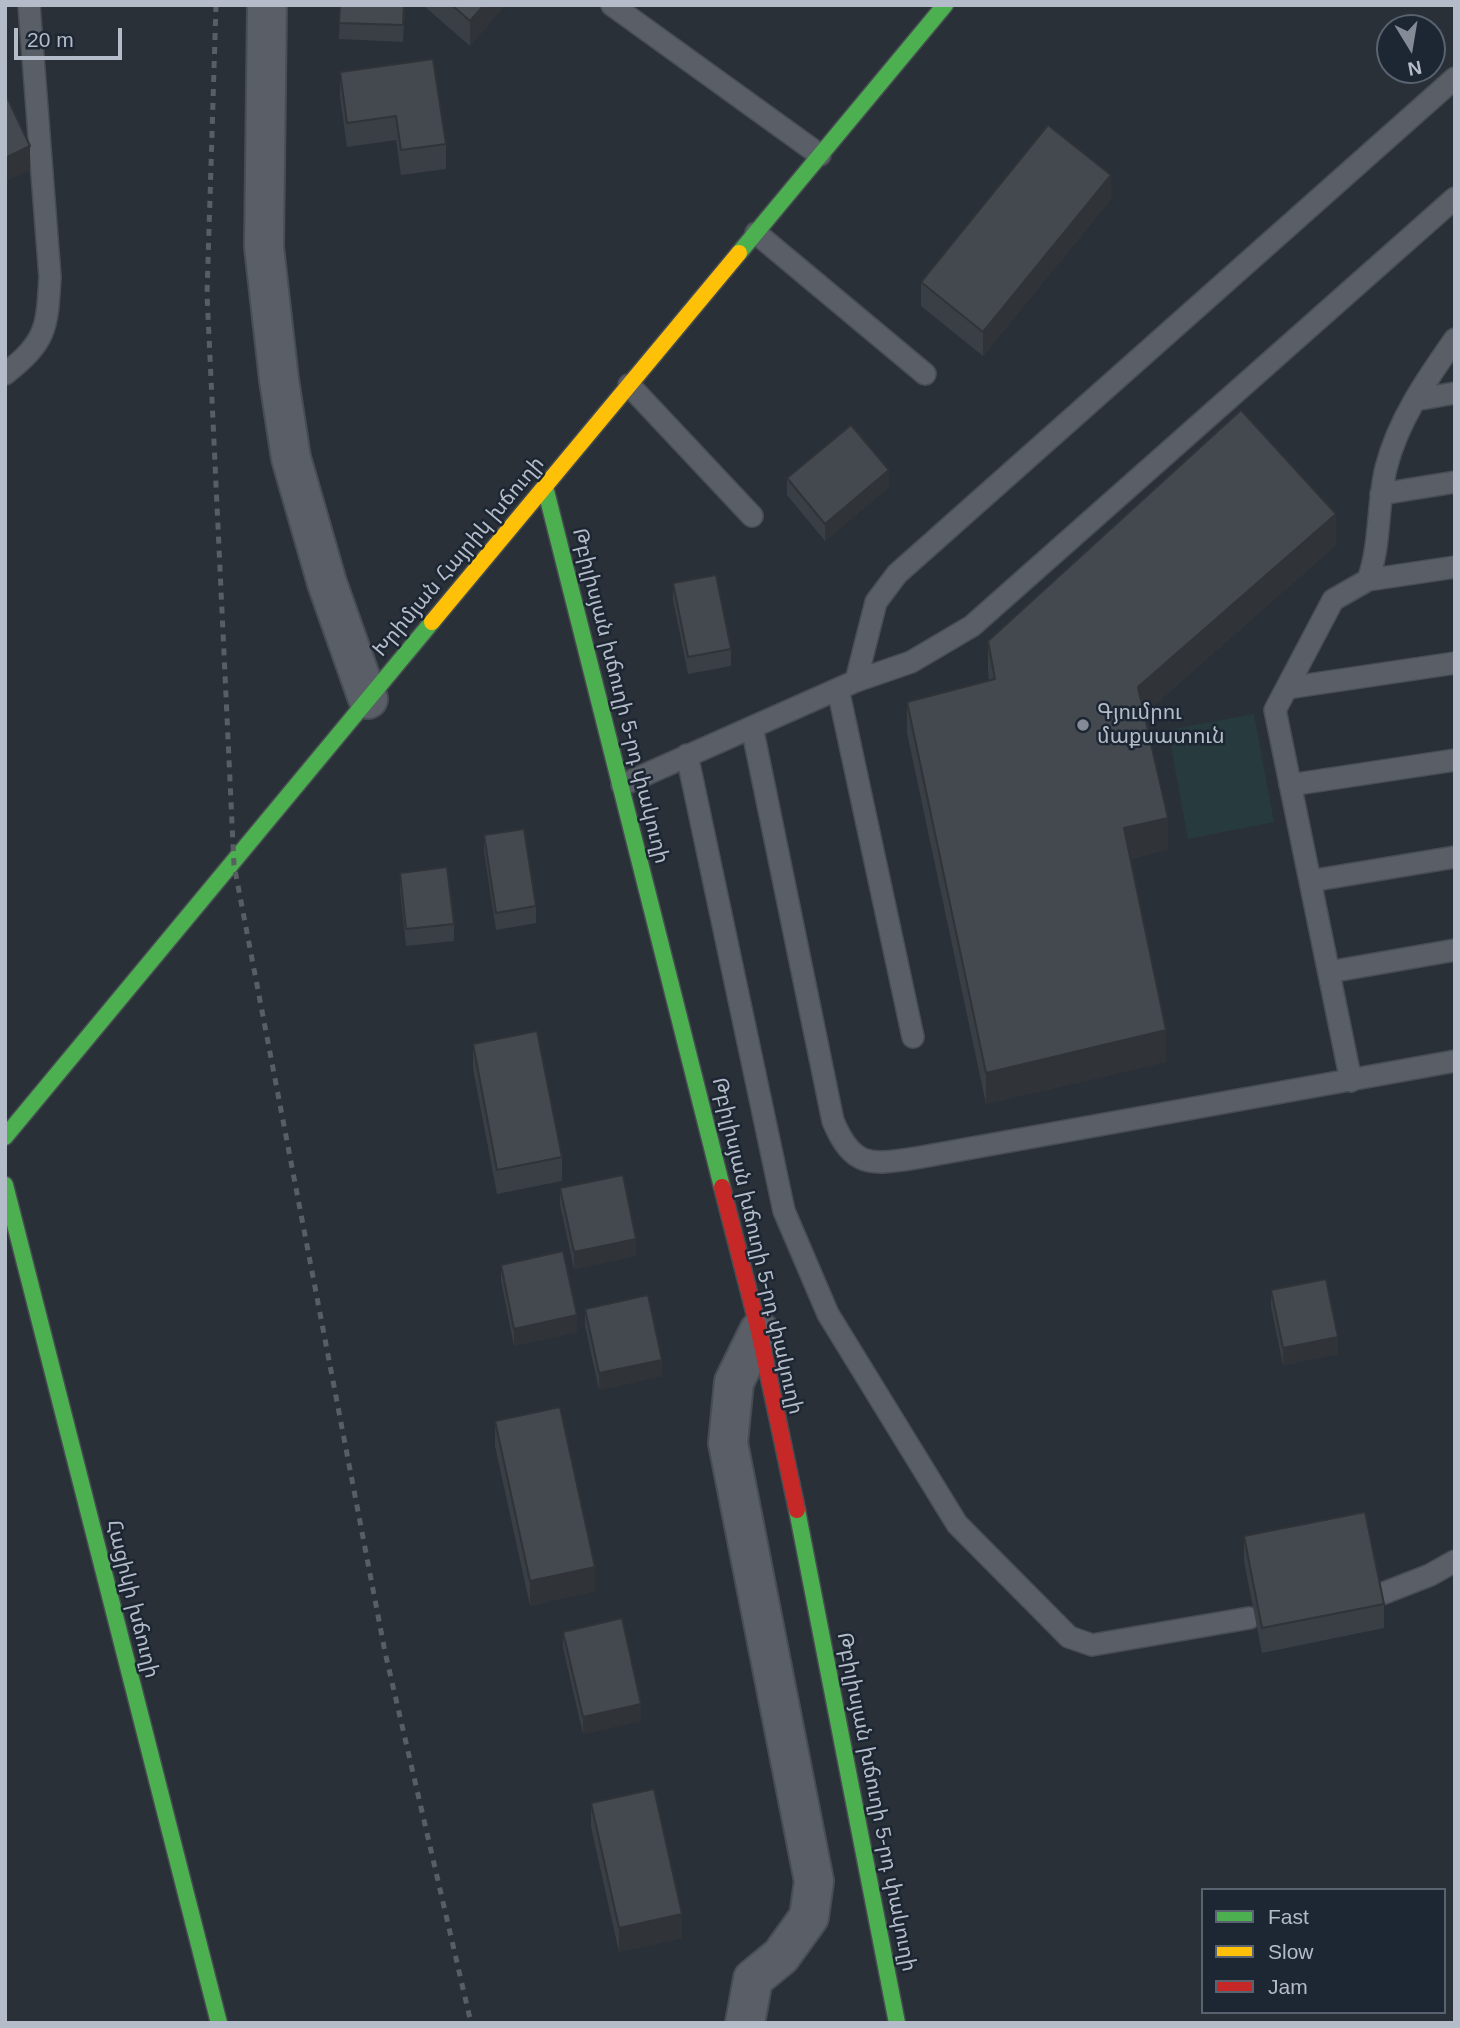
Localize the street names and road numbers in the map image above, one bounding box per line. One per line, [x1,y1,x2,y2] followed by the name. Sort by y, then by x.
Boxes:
[368,452,550,662] street label: Խրիմյան Հայրիկ խճուղի
[566,526,674,866] street label: Թբիլիսյան խճուղի 5-րդ փակուղի
[706,1075,808,1417] street label: Թբիլիսյան խճուղի 5-րդ փակուղի
[100,1517,164,1681] street label: Հացիկի խճուղի
[831,1630,921,1974] street label: Թբիլիսյան խճուղի 5-րդ փակուղի

